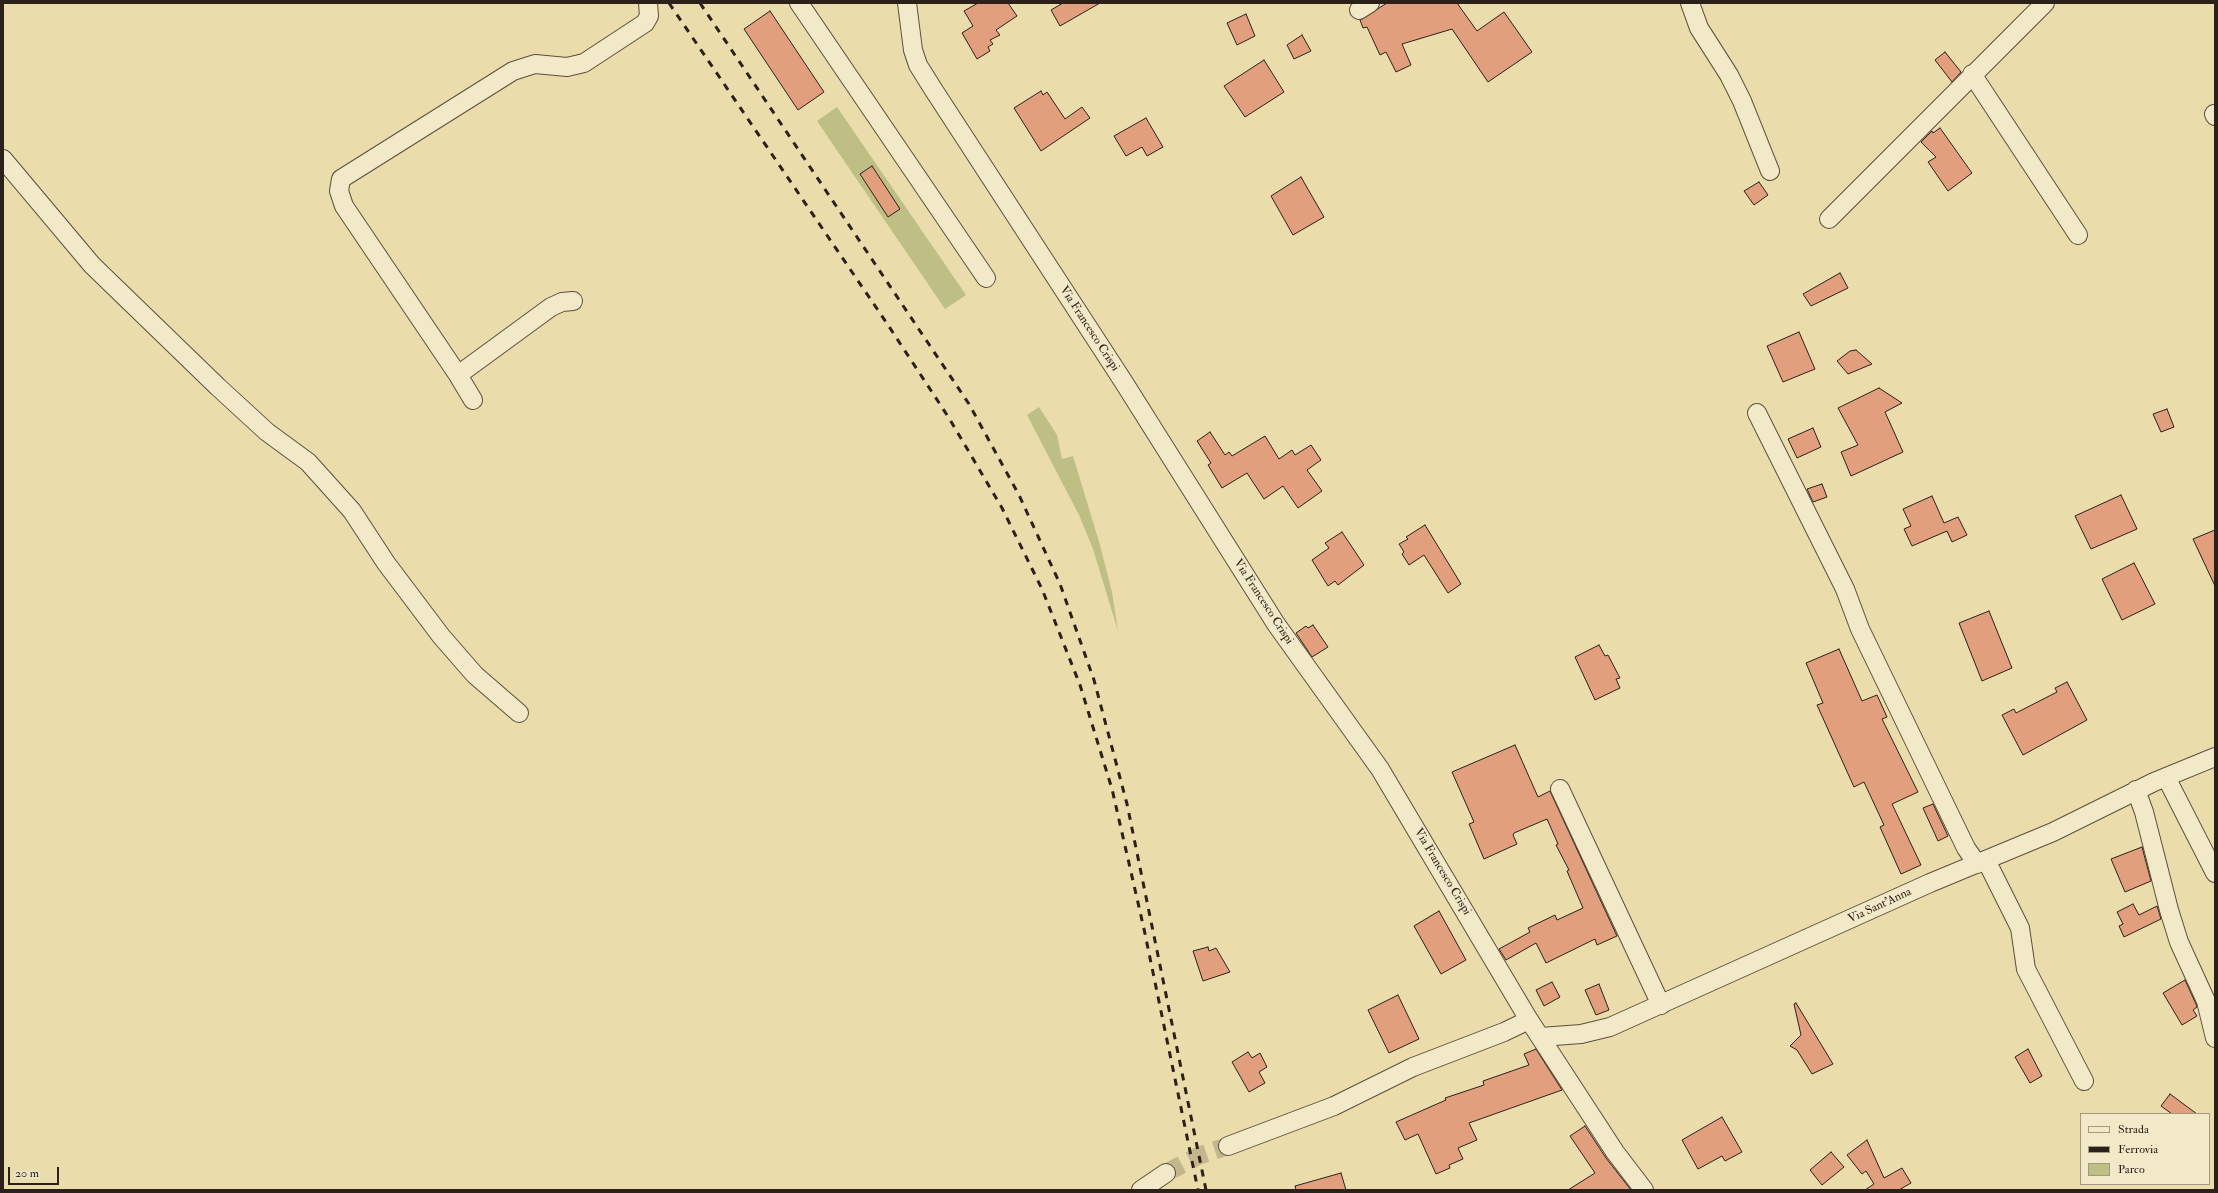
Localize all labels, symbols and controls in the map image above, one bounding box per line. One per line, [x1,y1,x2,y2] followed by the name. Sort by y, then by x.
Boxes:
[1056,284,1122,374] street label: Via Francesco Crispi
[1230,557,1296,647] street label: Via Francesco Crispi
[1410,826,1474,918] street label: Via Francesco Crispi
[1846,885,1914,927] street label: Via Sant'Anna
[2080,1113,2210,1185] legend
[2118,1122,2149,1137] text: Strada
[2118,1142,2158,1157] text: Ferrovia
[10,1159,61,1185] scale bar
[2118,1162,2145,1177] text: Parco
[15,1166,39,1181] text: 20 m

